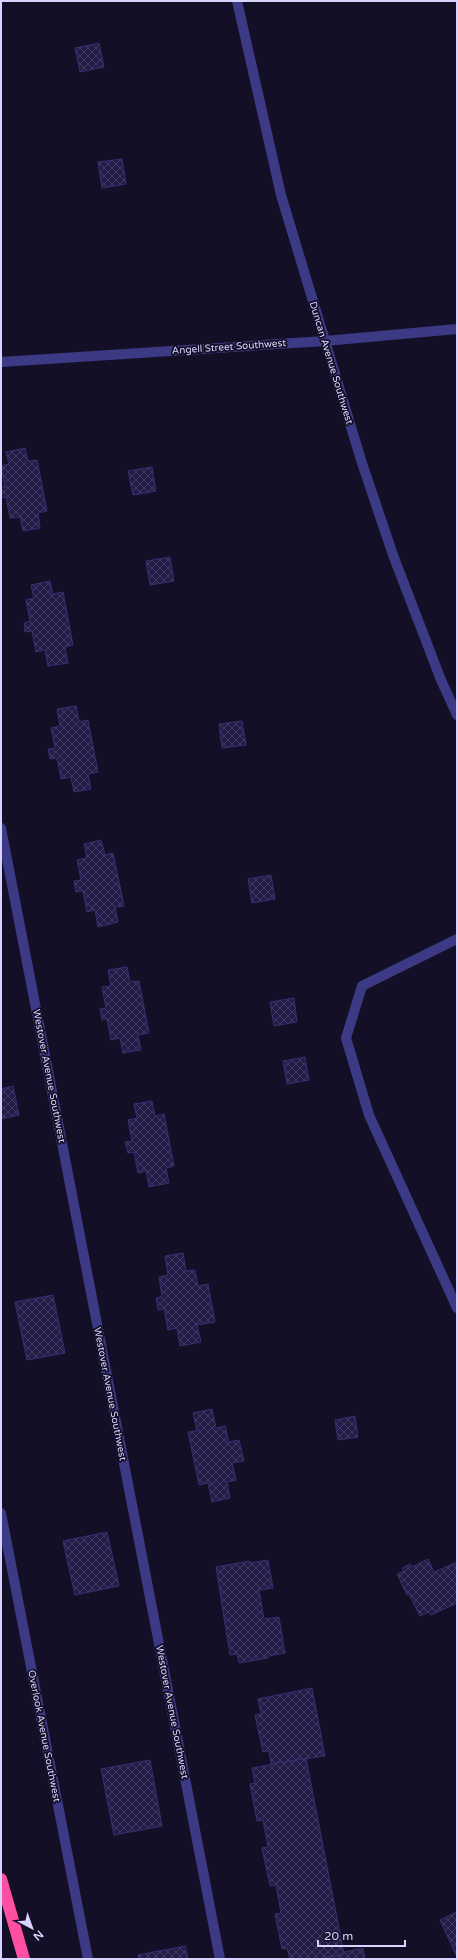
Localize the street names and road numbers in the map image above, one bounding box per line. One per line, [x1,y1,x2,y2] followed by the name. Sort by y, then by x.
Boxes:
[307,300,355,426] street label: Duncan Avenue Southwest
[171,337,287,357] street label: Angell Street Southwest
[30,1008,68,1144] street label: Westover Avenue Southwest
[91,1326,129,1462] street label: Westover Avenue Southwest
[153,1644,191,1780] street label: Westover Avenue Southwest
[25,1669,63,1803] street label: Overlook Avenue Southwest

